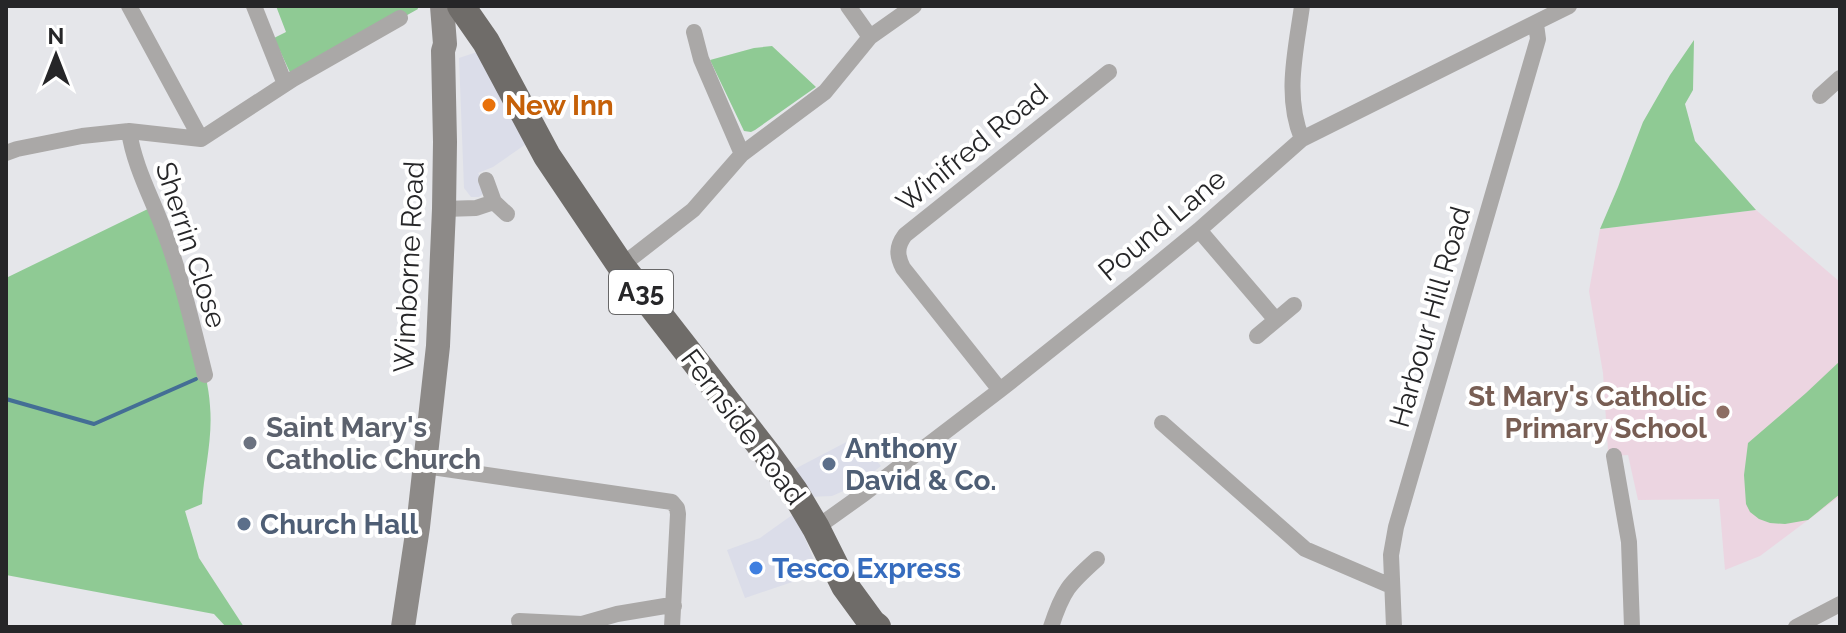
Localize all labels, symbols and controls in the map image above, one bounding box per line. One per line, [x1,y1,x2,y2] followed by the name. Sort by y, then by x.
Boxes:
[16,16,96,96] north arrow
[48,23,64,49] text: N
[890,77,1054,219] street label: Winifred Road
[505,89,614,122] place label: New Inn
[480,96,498,114] marker: New Inn
[149,158,233,332] street label: Sherrin Close
[387,160,431,374] street label: Wimborne Road
[1092,162,1232,288] street label: Pound Lane
[1383,203,1477,431] street label: Harbour Hill Road
[609,270,673,314] road number: A35
[674,343,812,511] street label: Fernside Road
[1468,380,1707,445] place label: St Mary's Catholic Primary School
[1714,403,1732,421] marker: St Mary's Catholic Primary School
[266,411,481,476] place label: Saint Mary's Catholic Church
[845,432,997,497] place label: Anthony David & Co.
[241,434,259,452] marker: Saint Mary's Catholic Church
[820,455,838,473] marker: Anthony David & Co.
[260,508,418,541] place label: Church Hall
[235,515,253,533] marker: Church Hall
[772,552,961,585] place label: Tesco Express
[747,559,765,577] marker: Tesco Express

